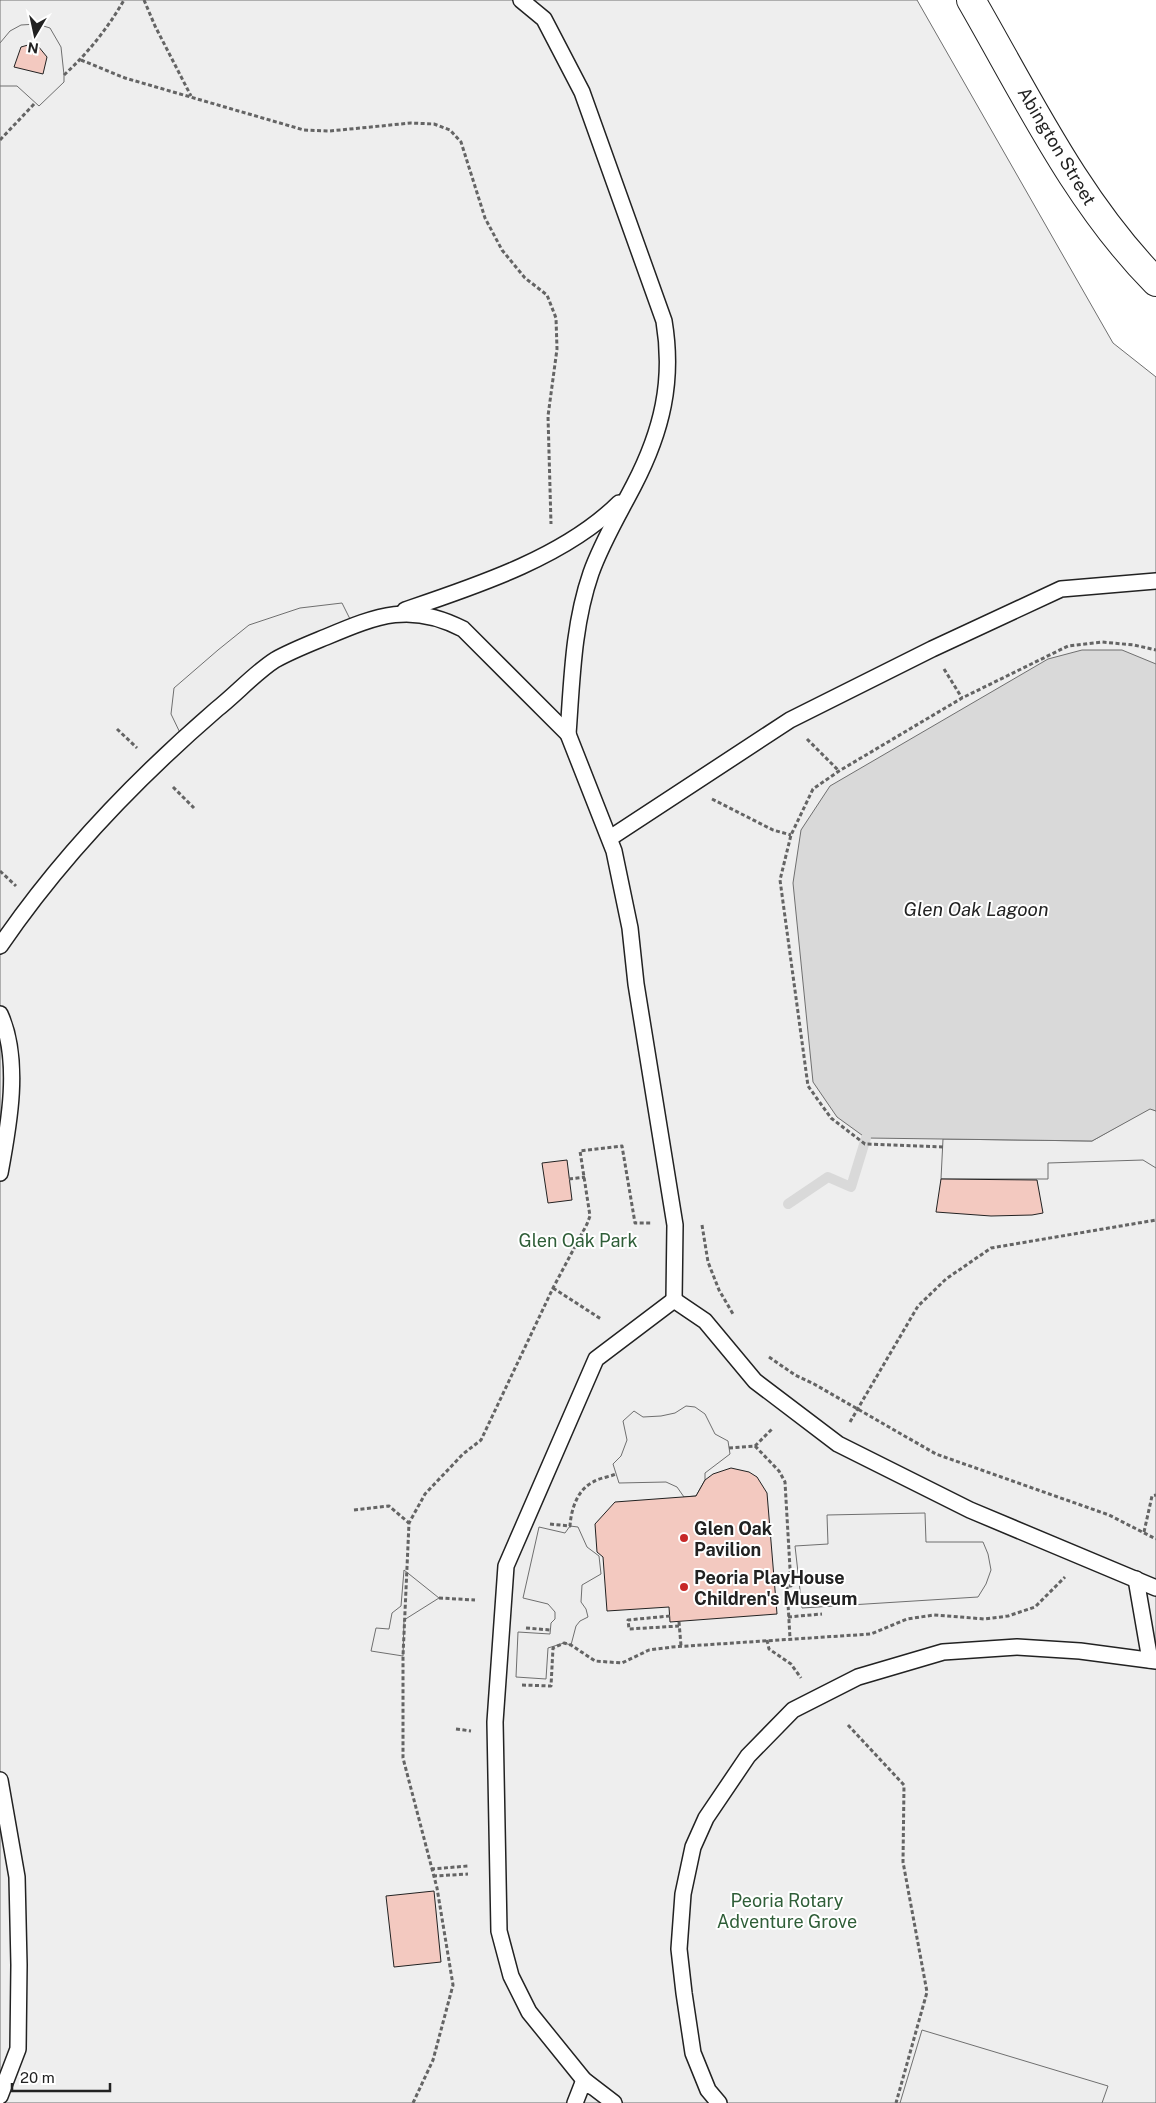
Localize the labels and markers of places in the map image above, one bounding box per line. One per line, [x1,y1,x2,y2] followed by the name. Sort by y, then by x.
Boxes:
[694,1518,773,1560] place label: Glen Oak Pavilion
[678,1532,690,1544] marker: Glen Oak Pavilion
[694,1567,857,1609] place label: Peoria PlayHouse Children's Museum
[678,1581,690,1593] marker: Peoria PlayHouse Children's Museum

